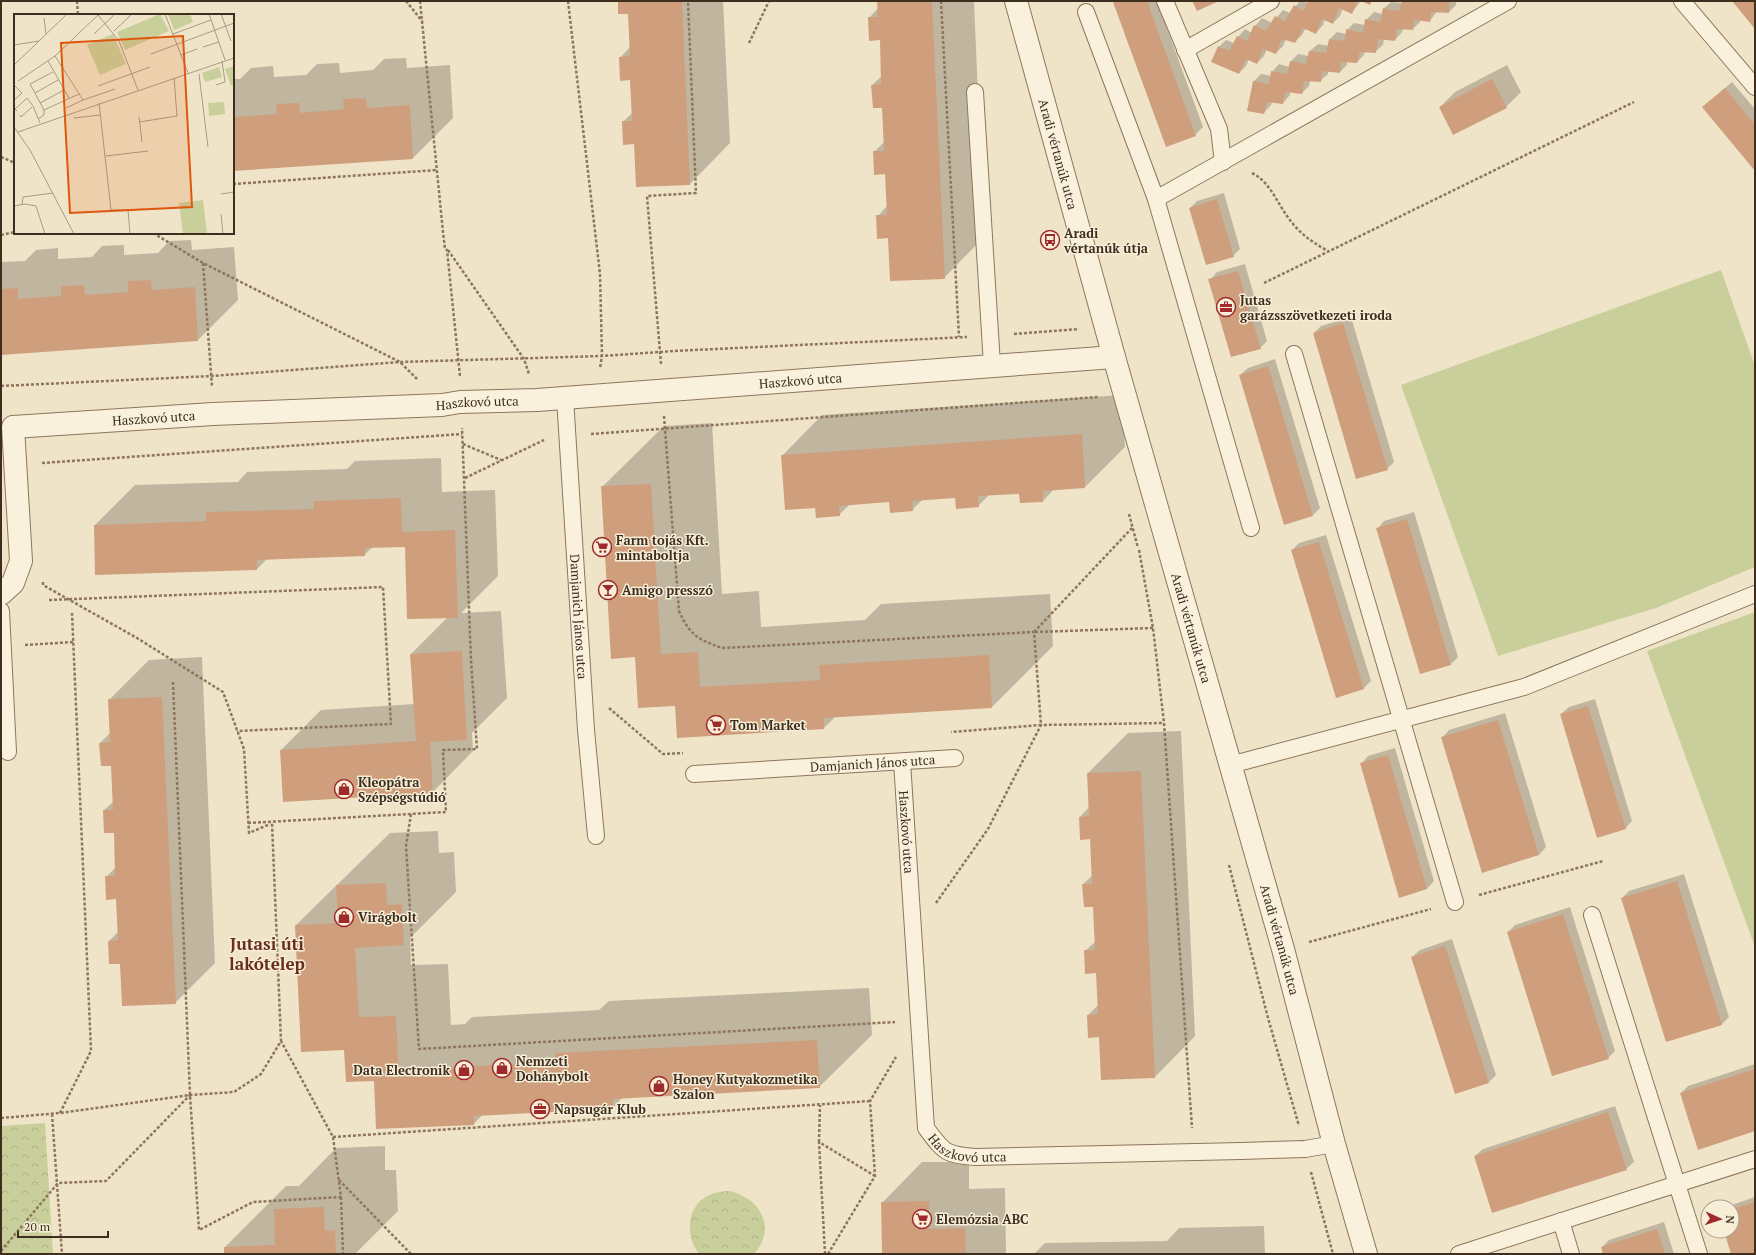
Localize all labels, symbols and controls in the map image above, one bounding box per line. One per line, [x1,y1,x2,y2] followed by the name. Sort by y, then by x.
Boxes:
[14,14,234,234] inset map
[1034,97,1082,212] street label: Aradi vértanúk utca
[1063,224,1149,257] place label: Aradi vértanúk útja
[1039,229,1061,251] bus stop icon: Aradi vértanúk útja
[1240,291,1393,324] place label: Jutas garázsszövetkezeti iroda
[1215,296,1237,318] office icon: Jutas garázsszövetkezeti iroda
[758,368,843,392] street label: Haszkovó utca
[436,391,519,414] street label: Haszkovó utca
[112,406,196,430] street label: Haszkovó utca
[616,531,709,564] place label: Farm tojás Kft. mintaboltja
[591,536,613,558] supermarket icon: Farm tojás Kft. mintaboltja
[566,553,592,680] street label: Damjanich János utca
[1167,571,1216,686] street label: Aradi vértanúk utca
[597,579,619,601] bar icon: Amigo presszó
[622,581,713,599] place label: Amigo presszó
[705,714,727,736] supermarket icon: Tom Market
[730,716,806,734] place label: Tom Market
[809,750,936,776] street label: Damjanich János utca
[358,773,446,806] place label: Kleopátra Szépségstúdió
[333,778,355,800] shop icon: Kleopátra Szépségstúdió
[895,790,918,874] street label: Haszkovó utca
[1256,882,1304,997] street label: Aradi vértanúk utca
[333,906,355,928] shop icon: Virágbolt
[358,908,418,926] place label: Virágbolt
[229,932,305,975] district label: Jutasi úti lakótelep
[516,1052,590,1085] place label: Nemzeti Dohánybolt
[491,1057,513,1079] shop icon: Nemzeti Dohánybolt
[453,1059,475,1081] shop icon: Data Electronik
[353,1061,450,1079] place label: Data Electronik
[673,1070,818,1103] place label: Honey Kutyakozmetika Szalon
[648,1075,670,1097] shop icon: Honey Kutyakozmetika Szalon
[529,1098,551,1120] office icon: Napsugár Klub
[554,1100,646,1118] place label: Napsugár Klub
[924,1130,1007,1166] street label: Haszkovó utca
[1700,1199,1740,1239] north arrow
[911,1208,933,1230] supermarket icon: Elemózsia ABC
[936,1210,1029,1228] place label: Elemózsia ABC
[18,1213,108,1239] scale bar
[1723,1215,1737,1225] text: N
[24,1219,51,1234] text: 20 m

